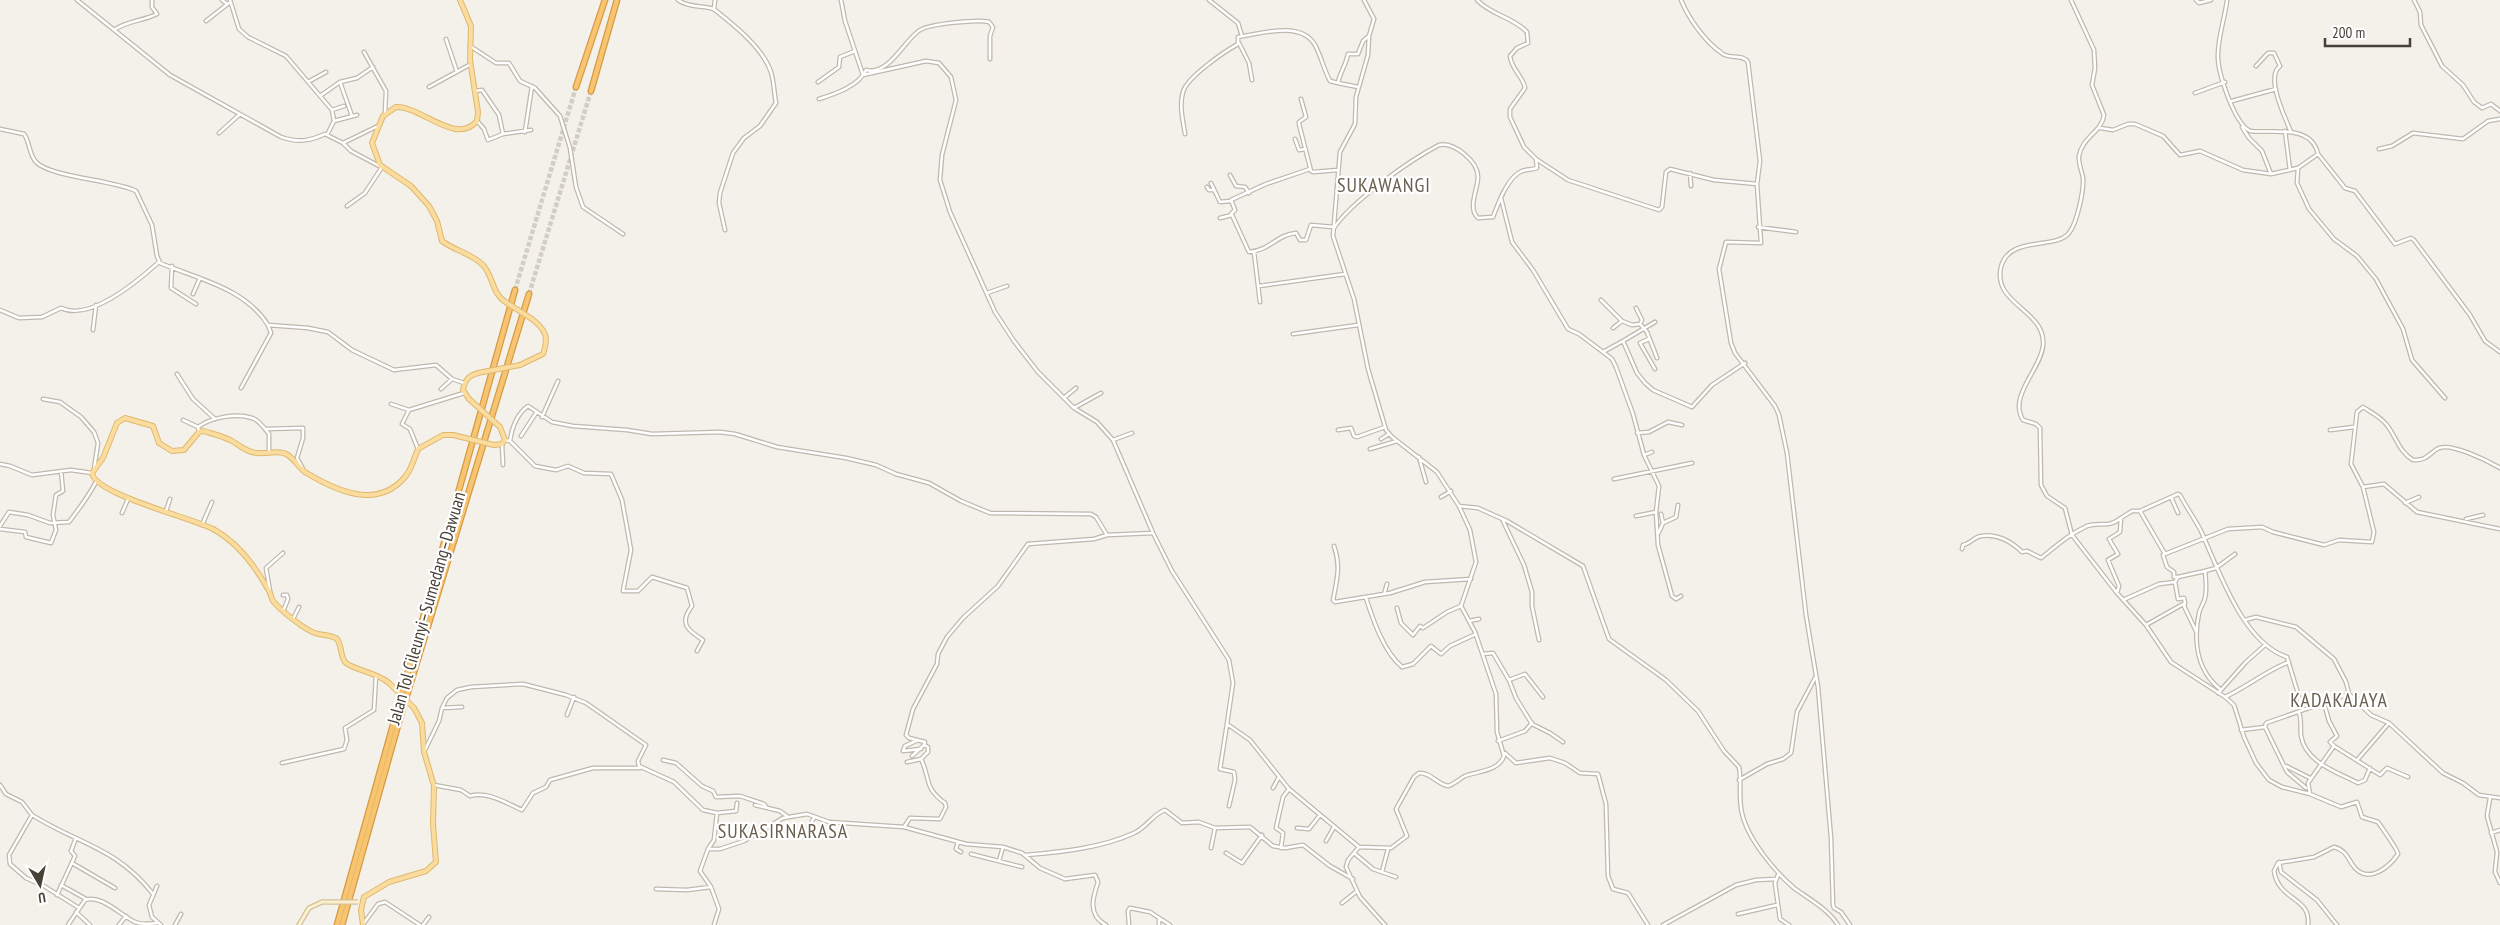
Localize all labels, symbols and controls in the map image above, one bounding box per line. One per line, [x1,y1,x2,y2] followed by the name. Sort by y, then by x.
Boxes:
[2325,15,2410,47] scale bar
[2332,23,2365,42] text: 200 m
[1337,172,1431,198] district label: SUKAWANGI
[381,489,470,728] street label: Jalan Tol Cileunyi–Sumedang–Dawuan
[2290,687,2388,713] district label: KADAKAJAYA
[718,818,848,844] district label: SUKASIRNARASA
[15,860,65,910] north arrow
[37,888,47,907] text: U

